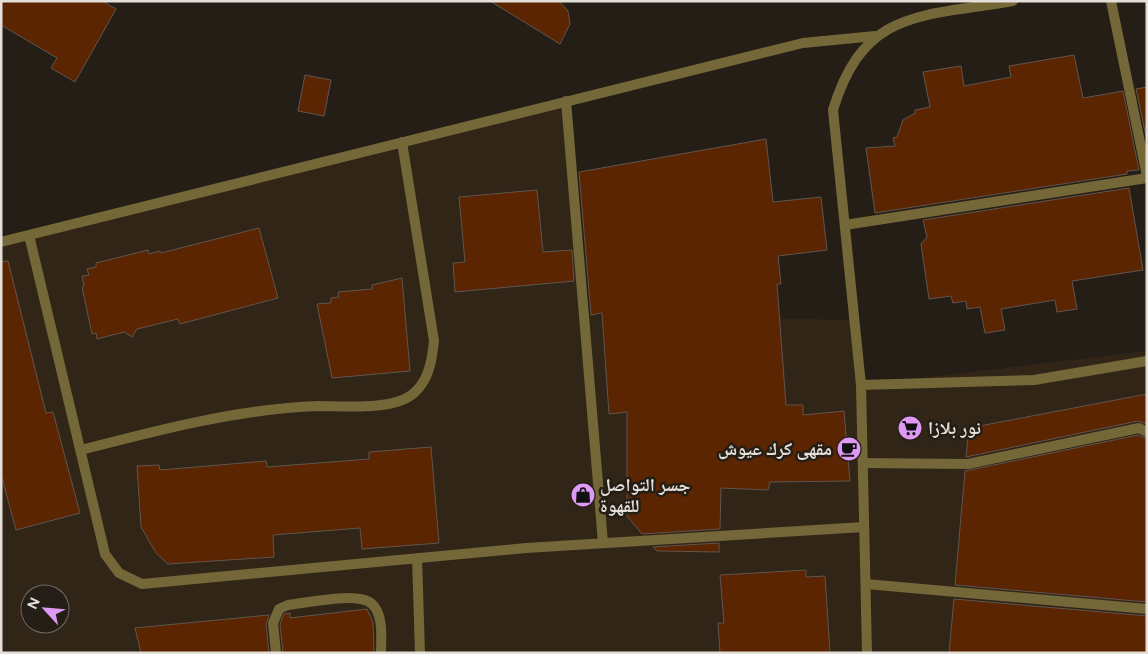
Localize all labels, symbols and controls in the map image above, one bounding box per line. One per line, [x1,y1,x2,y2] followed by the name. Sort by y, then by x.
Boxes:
[897,415,923,441] supermarket icon: نور بلازا
[928,417,981,439] place label: نور بلازا
[836,436,862,462] cafe icon: مقهى كرك عيوش
[718,438,832,460] place label: مقهى كرك عيوش
[600,474,691,517] place label: جسر التواصل للقهوة
[570,482,596,508] shop icon: جسر التواصل للقهوة
[20,584,70,634] north arrow
[24,595,44,612] text: N

